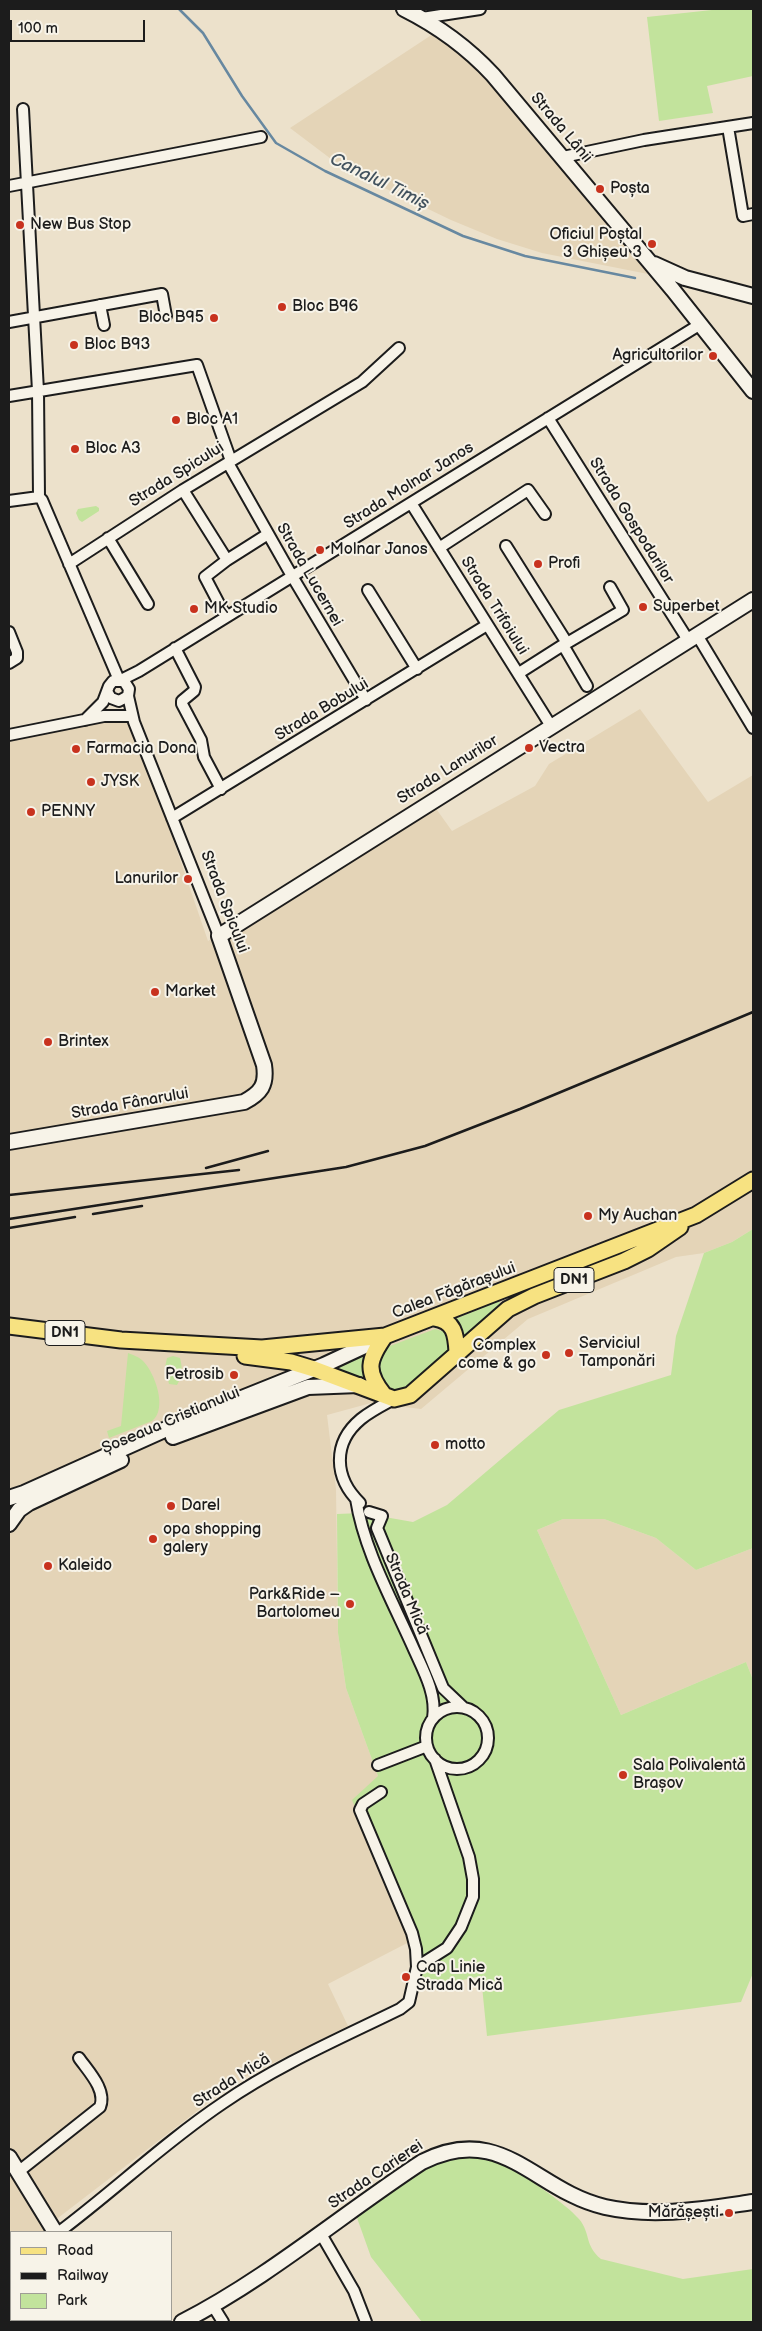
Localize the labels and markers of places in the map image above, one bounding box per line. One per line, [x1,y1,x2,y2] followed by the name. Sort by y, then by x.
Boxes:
[610,179,650,199] place label: Poșta
[594,183,606,195] marker: Poșta
[30,215,131,235] place label: New Bus Stop
[14,219,26,231] marker: New Bus Stop
[549,225,642,263] place label: Oficiul Poștal 3 Ghișeu 3
[646,238,658,250] marker: Oficiul Poștal 3 Ghișeu 3
[292,297,358,317] place label: Bloc B96
[276,301,288,313] marker: Bloc B96
[138,308,204,328] place label: Bloc B95
[208,312,220,324] marker: Bloc B95
[84,335,150,355] place label: Bloc B93
[68,339,80,351] marker: Bloc B93
[612,346,703,366] place label: Agricultorilor
[707,350,719,362] marker: Agricultorilor
[186,410,238,430] place label: Bloc A1
[170,414,182,426] marker: Bloc A1
[85,439,141,459] place label: Bloc A3
[69,443,81,455] marker: Bloc A3
[330,540,428,560] place label: Molnar Janos
[314,544,326,556] marker: Molnar Janos
[548,554,580,574] place label: Profi
[532,558,544,570] marker: Profi
[653,597,720,617] place label: Superbet
[204,599,278,619] place label: MK Studio
[637,601,649,613] marker: Superbet
[188,603,200,615] marker: MK Studio
[539,738,585,758] place label: Vectra
[86,739,196,759] place label: Farmacia Dona
[523,742,535,754] marker: Vectra
[70,743,82,755] marker: Farmacia Dona
[101,772,139,792] place label: JYSK
[85,776,97,788] marker: JYSK
[41,802,95,822] place label: PENNY
[25,806,37,818] marker: PENNY
[115,869,178,889] place label: Lanurilor
[182,873,194,885] marker: Lanurilor
[165,982,216,1002] place label: Market
[149,986,161,998] marker: Market
[58,1032,109,1052] place label: Brintex
[42,1036,54,1048] marker: Brintex
[598,1206,677,1226] place label: My Auchan
[582,1210,594,1222] marker: My Auchan
[579,1334,655,1372] place label: Serviciul Tamponări
[458,1336,536,1374] place label: Complex come & go
[563,1347,575,1359] marker: Serviciul Tamponări
[540,1349,552,1361] marker: Complex come & go
[165,1365,224,1385] place label: Petrosib
[228,1369,240,1381] marker: Petrosib
[445,1435,486,1455] place label: motto
[429,1439,441,1451] marker: motto
[181,1496,220,1516] place label: Darel
[165,1500,177,1512] marker: Darel
[163,1520,261,1558] place label: opa shopping galery
[147,1533,159,1545] marker: opa shopping galery
[58,1556,112,1576] place label: Kaleido
[42,1560,54,1572] marker: Kaleido
[249,1585,340,1623] place label: Park&Ride – Bartolomeu
[344,1598,356,1610] marker: Park&Ride – Bartolomeu
[633,1756,746,1794] place label: Sala Polivalentă Brașov
[617,1769,629,1781] marker: Sala Polivalentă Brașov
[416,1958,503,1996] place label: Cap Linie Strada Mică
[400,1971,412,1983] marker: Cap Linie Strada Mică
[648,2203,719,2223] place label: Mărășești
[723,2207,735,2219] marker: Mărășești

